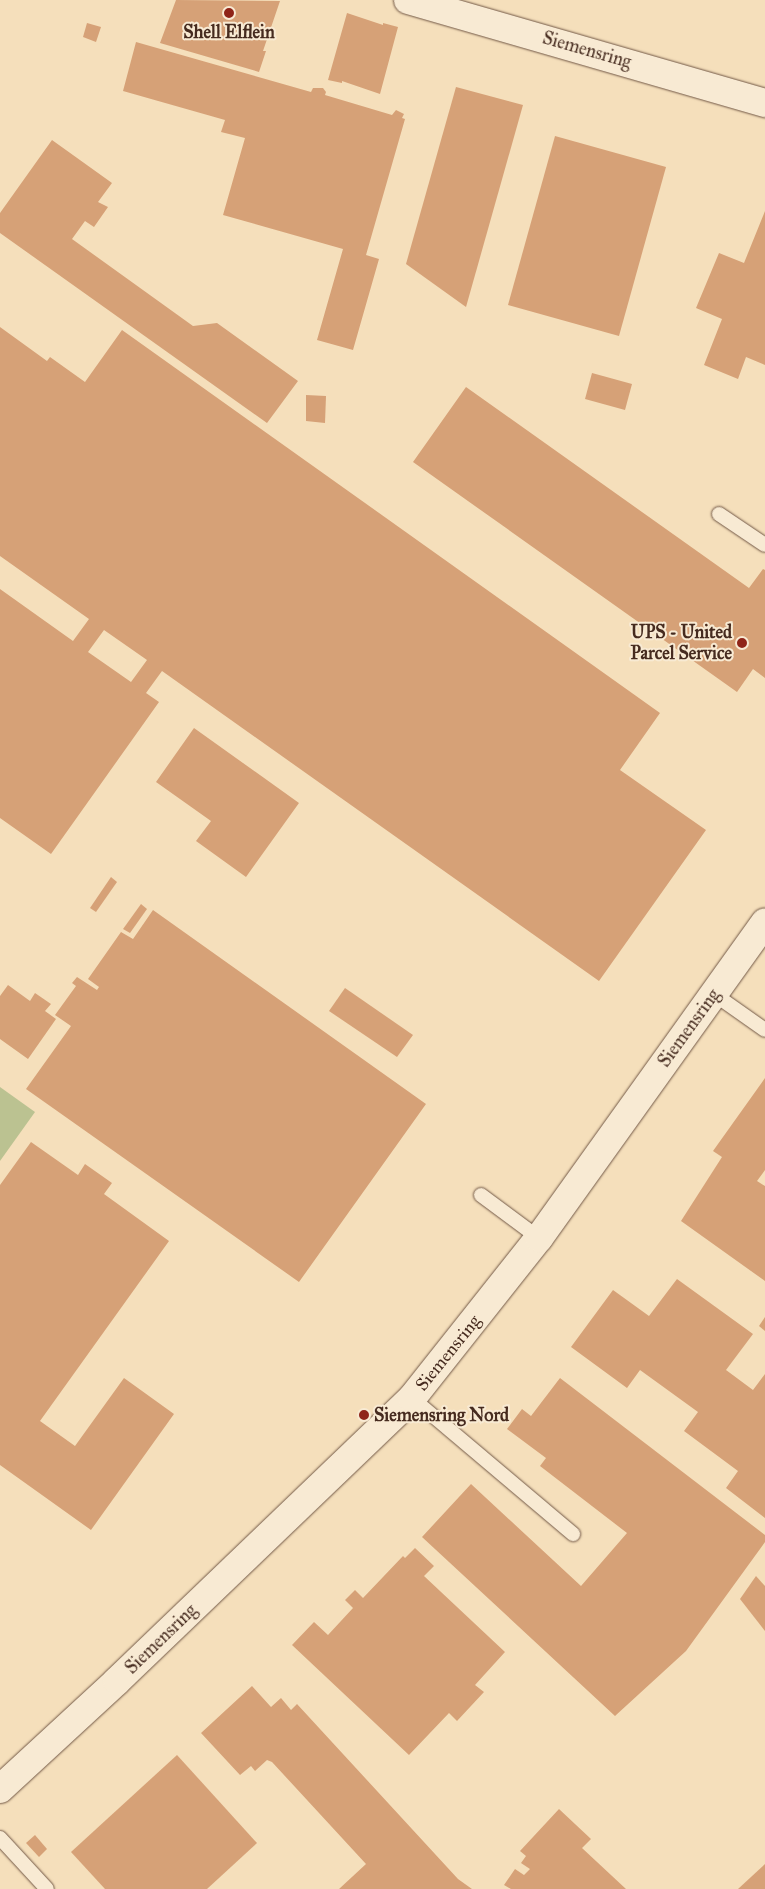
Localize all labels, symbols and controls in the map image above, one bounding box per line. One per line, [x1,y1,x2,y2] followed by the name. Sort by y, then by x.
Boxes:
[223,7,235,19] marker: Shell Elflein
[183,21,275,43] place label: Shell Elflein
[540,27,634,73] street label: Siemensring
[630,622,732,664] place label: UPS - United Parcel Service
[736,637,748,649] marker: UPS - United Parcel Service
[653,985,725,1071] street label: Siemensring
[411,1311,485,1395] street label: Siemensring
[374,1404,509,1426] place label: Siemensring Nord
[358,1409,370,1421] marker: Siemensring Nord
[121,1599,201,1679] street label: Siemensring

